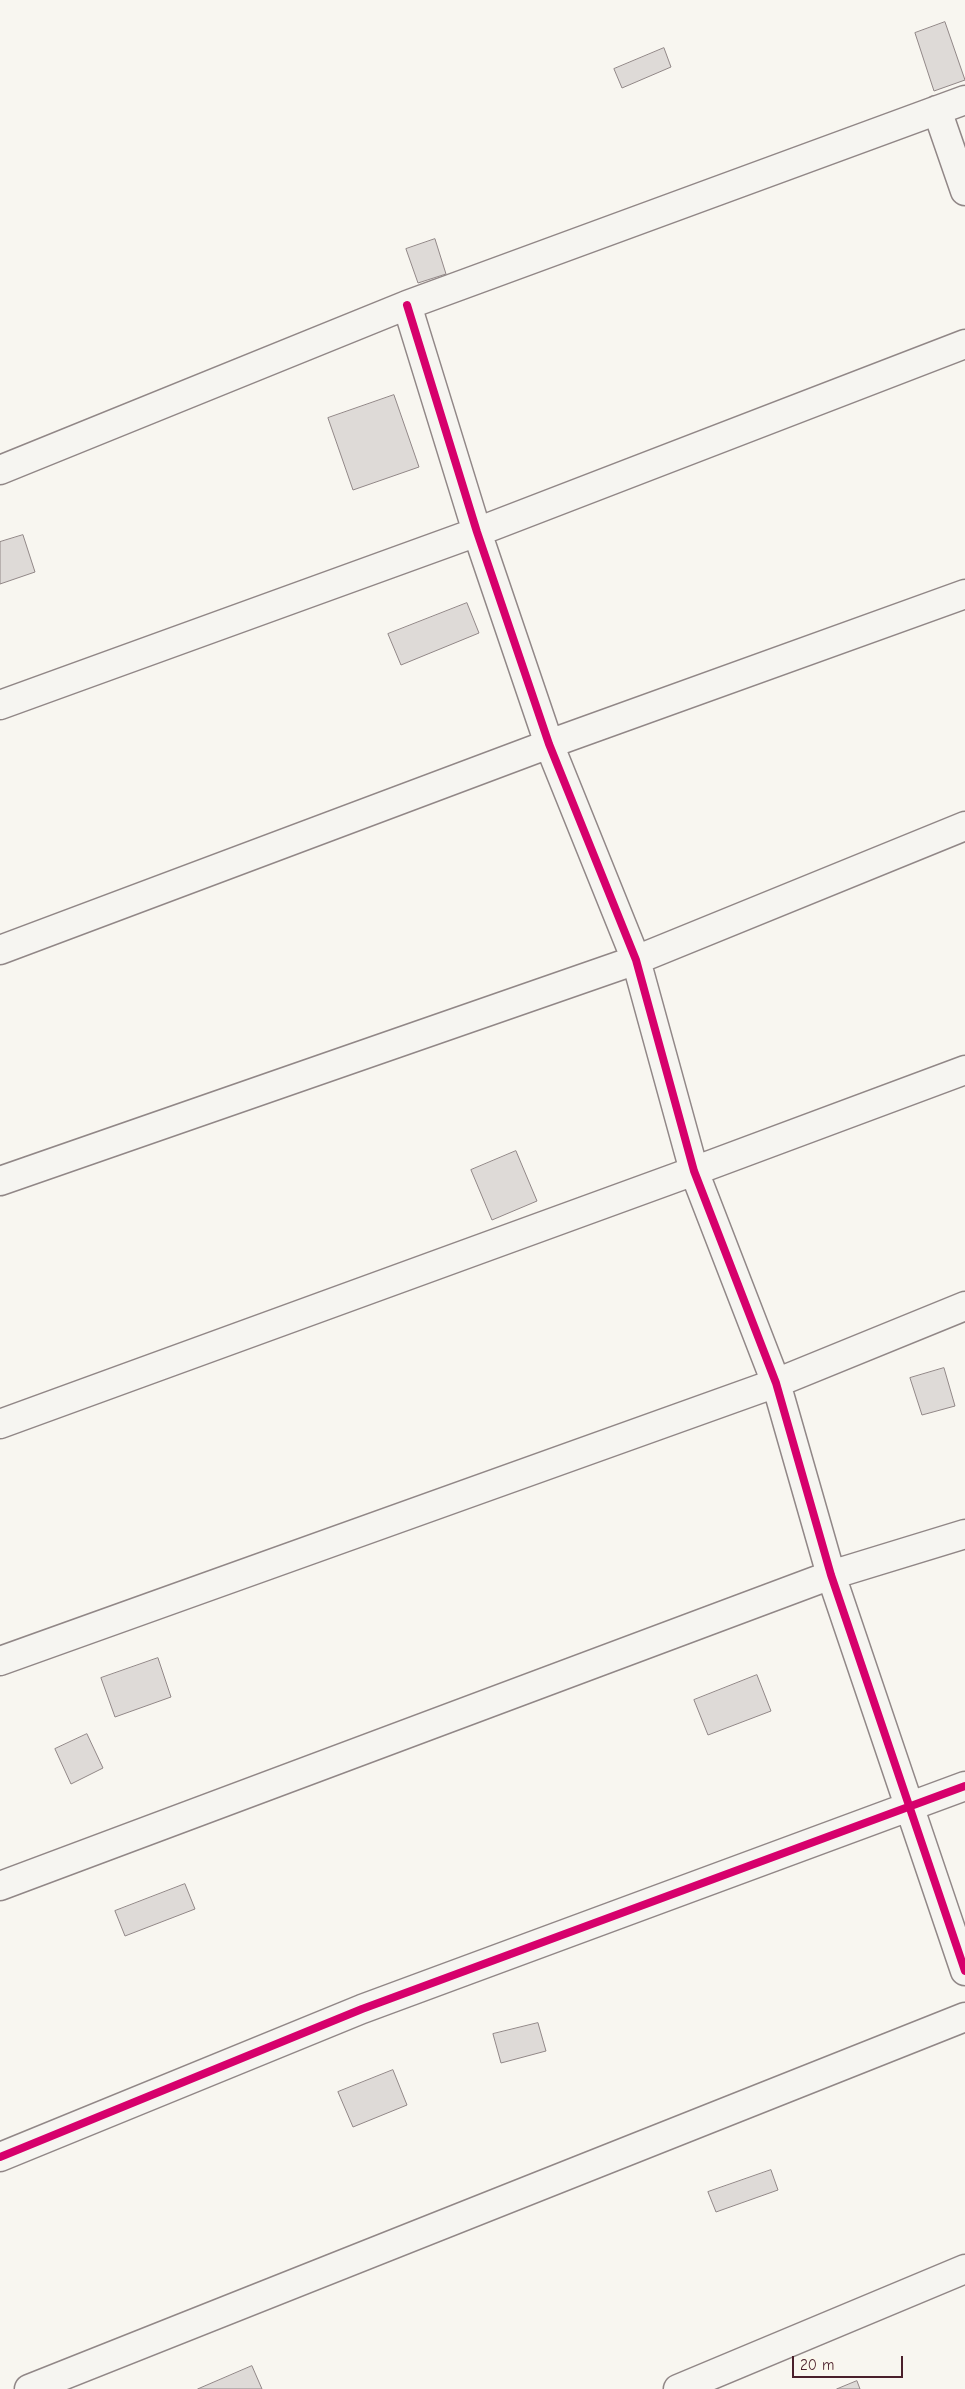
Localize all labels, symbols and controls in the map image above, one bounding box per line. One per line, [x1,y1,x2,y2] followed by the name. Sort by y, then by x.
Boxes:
[795,2346,906,2378] scale bar
[800,2356,834,2374] text: 20 m

